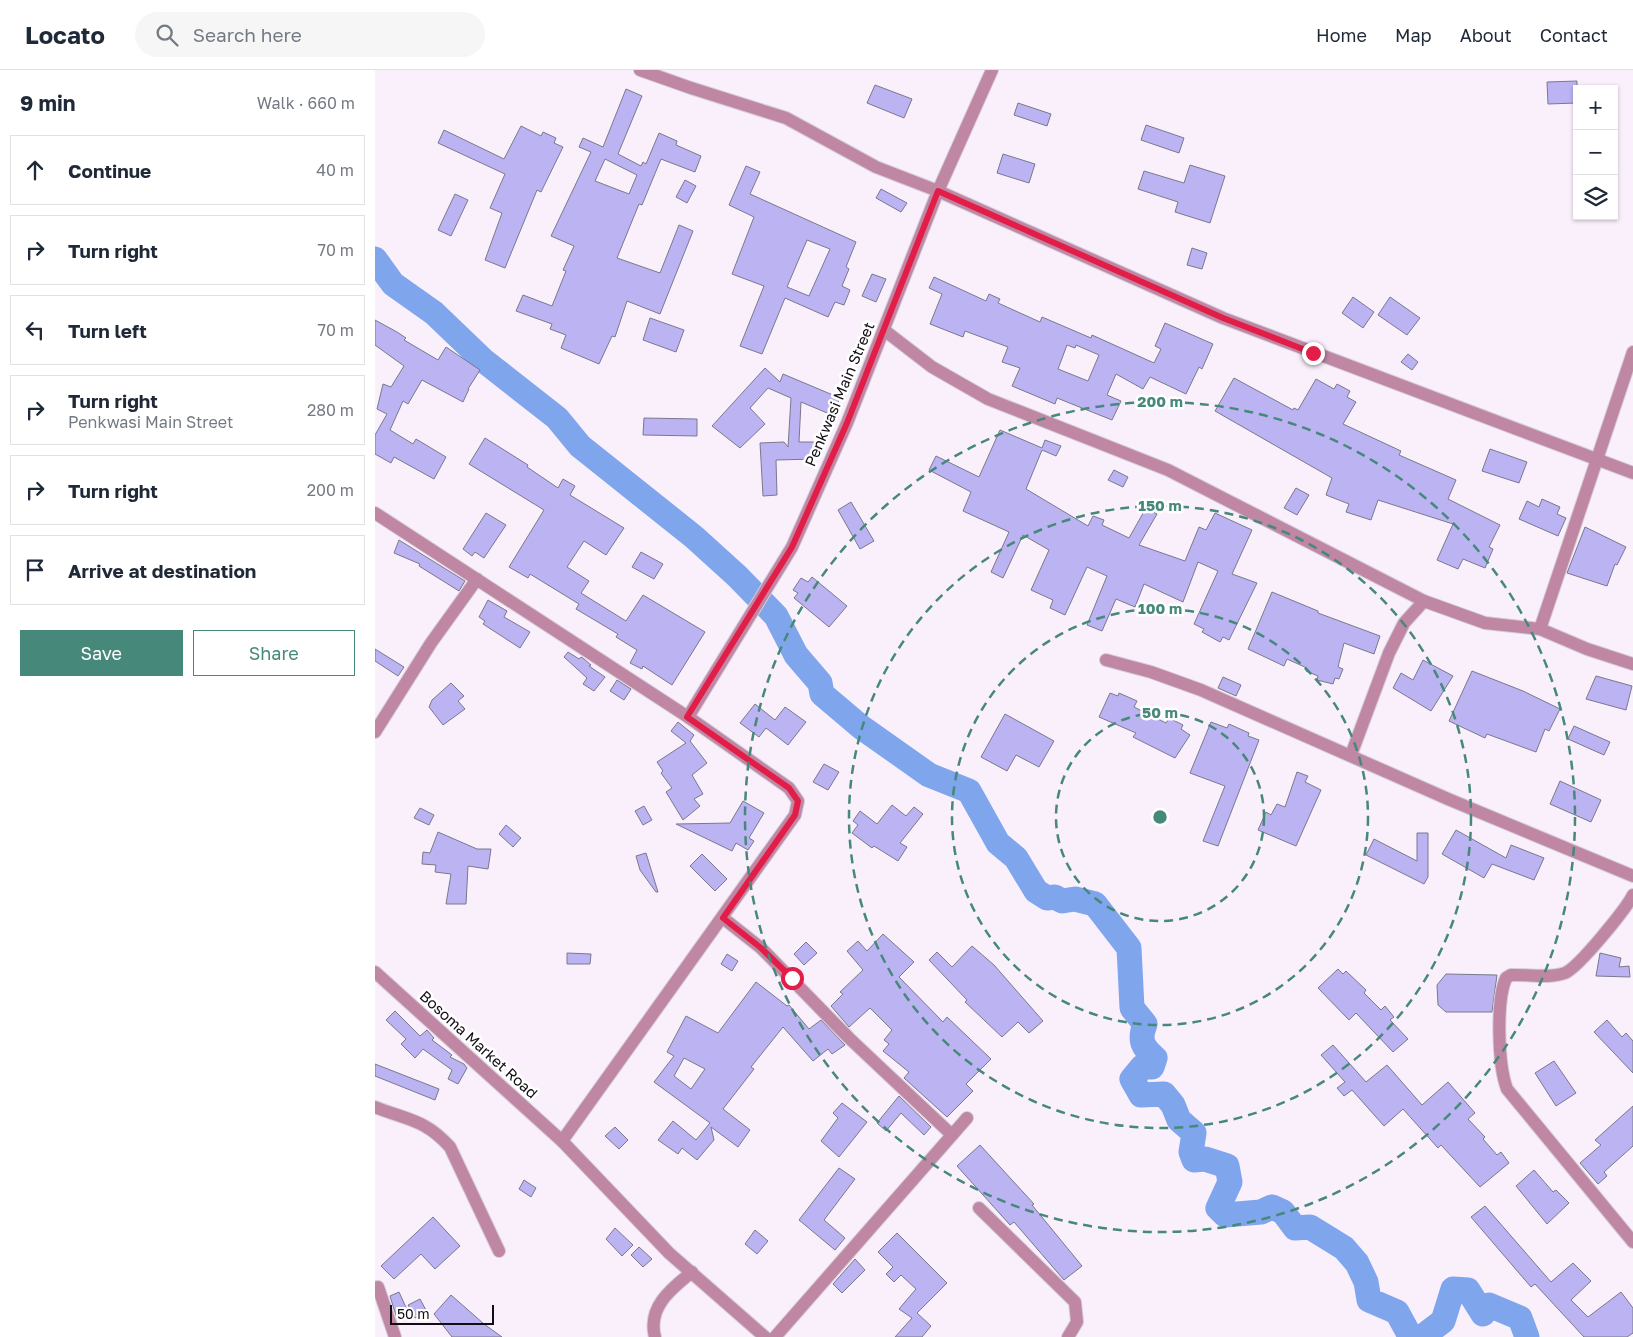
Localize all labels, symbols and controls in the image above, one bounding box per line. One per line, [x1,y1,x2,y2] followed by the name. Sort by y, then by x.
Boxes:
[135,12,485,57] search box
[25,20,105,49] text: Locato
[153,21,181,49] icon: search
[193,23,302,46] text: Search here
[1316,24,1367,46] text: Home
[1395,24,1432,46] text: Map
[1460,24,1512,46] text: About
[1540,24,1608,46] text: Contact
[1573,85,1618,220] map controls
[1573,85,1618,130] button: +
[20,90,75,116] text: 9 min
[257,93,355,113] text: Walk · 660 m
[1573,130,1618,175] button: −
[21,156,49,184] icon: ahead
[68,159,151,182] text: Continue
[316,160,354,180] text: 40 m
[1573,175,1618,220] button: layers
[21,236,49,264] icon: right
[68,239,158,262] text: Turn right
[317,240,354,260] text: 70 m
[21,316,49,344] icon: left
[68,319,147,342] text: Turn left
[800,319,878,469] street label: Penkwasi Main Street
[317,320,354,340] text: 70 m
[1302,342,1325,365] route end
[68,389,158,412] text: Turn right
[1137,392,1183,410] text: 200 m
[21,396,49,424] icon: right
[307,400,354,420] text: 280 m
[68,412,233,432] text: Penkwasi Main Street
[21,476,49,504] icon: right
[68,479,158,502] text: Turn right
[307,480,354,500] text: 200 m
[1138,496,1182,514] text: 150 m
[21,556,49,584] icon: arrive
[68,559,256,582] text: Arrive at destination
[1138,599,1182,617] text: 100 m
[20,630,183,676] button: Save
[193,630,355,676] button: Share
[1142,703,1178,721] text: 50 m
[1151,808,1169,826] centre of rings
[781,967,804,990] route start
[416,986,542,1102] street label: Bosoma Market Road
[390,1302,494,1325] scale bar
[397,1305,430,1322] text: 50 m

